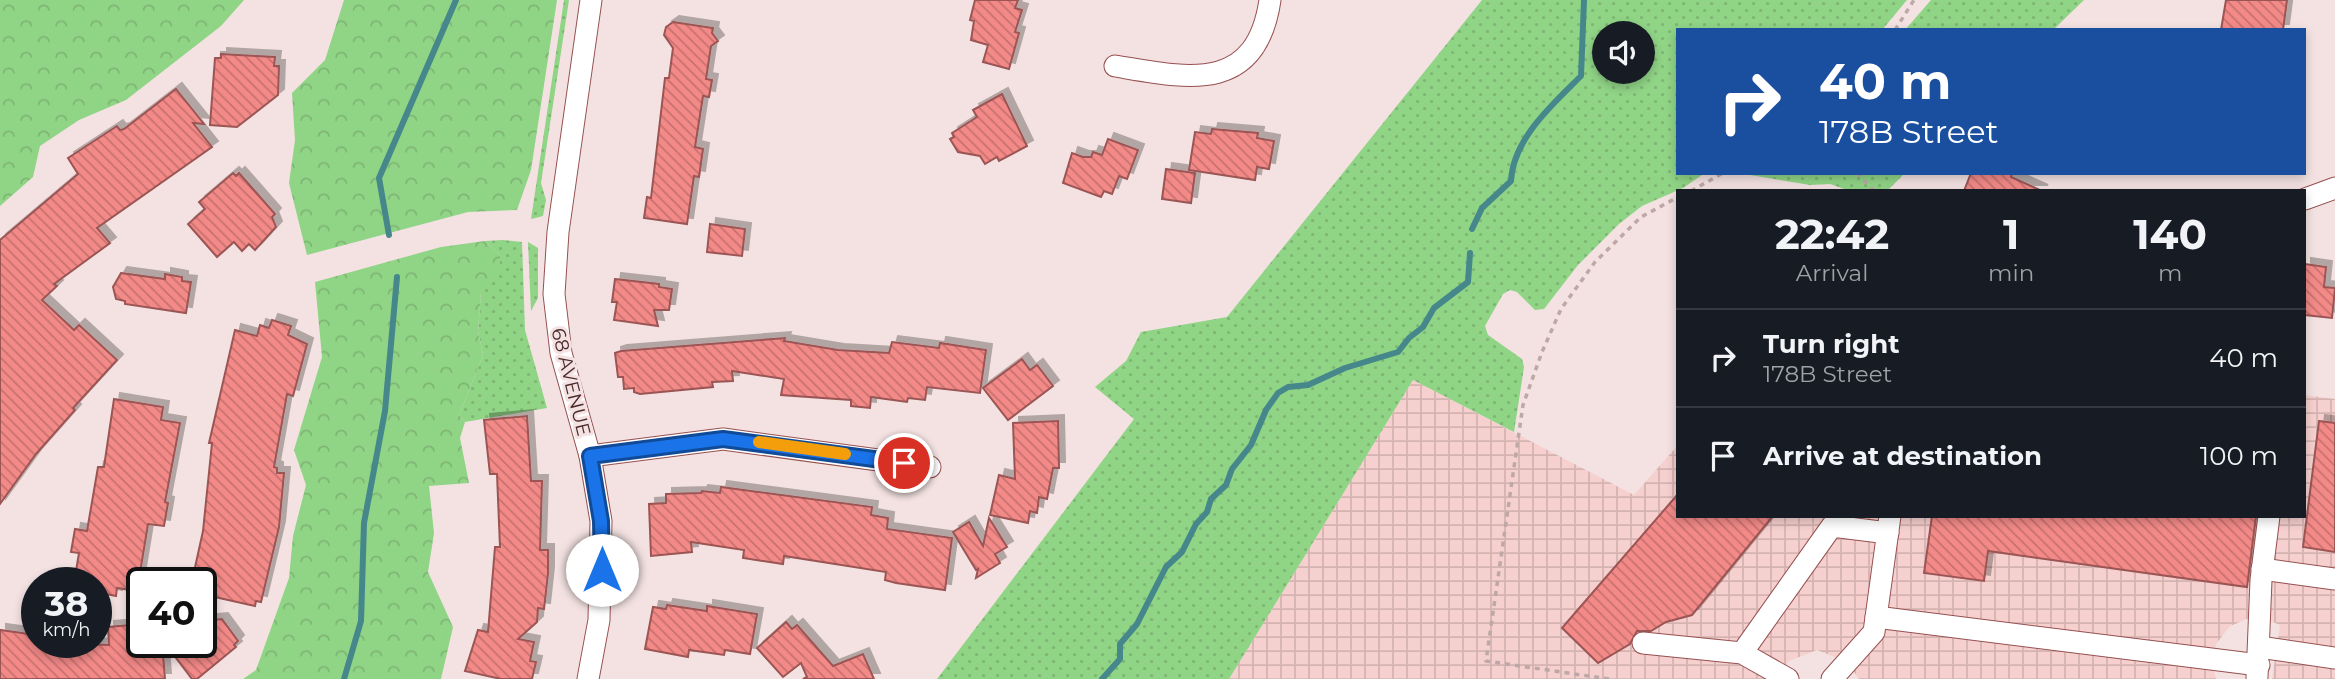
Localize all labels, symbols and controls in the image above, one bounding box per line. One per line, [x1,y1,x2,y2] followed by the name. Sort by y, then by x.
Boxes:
[1592,21,1655,84] map controls
[1592,21,1655,84] button: sound
[1819,52,1951,111] text: 40 m
[1704,56,1795,147] icon: right
[1819,112,1998,151] text: 178B Street
[1775,208,1889,260] text: 22:42
[2003,208,2019,260] text: 1
[2133,208,2207,260] text: 140
[1796,259,1868,287] text: Arrival
[1988,259,2034,287] text: min
[2158,259,2182,287] text: m
[546,326,596,438] street label: 68 AVENUE
[1763,328,1899,360] text: Turn right
[1704,339,1742,377] icon: right
[2209,342,2278,374] text: 40 m
[1763,360,1892,388] text: 178B Street
[874,433,934,493] pin
[1704,437,1742,475] icon: arrive
[1763,440,2042,472] text: Arrive at destination
[2200,440,2278,472] text: 100 m
[885,444,923,482] icon: arrive
[565,533,639,607] position arrow
[126,567,217,658] speed limit sign: 40
[45,582,88,625] text: 38
[42,619,91,641] text: km/h

